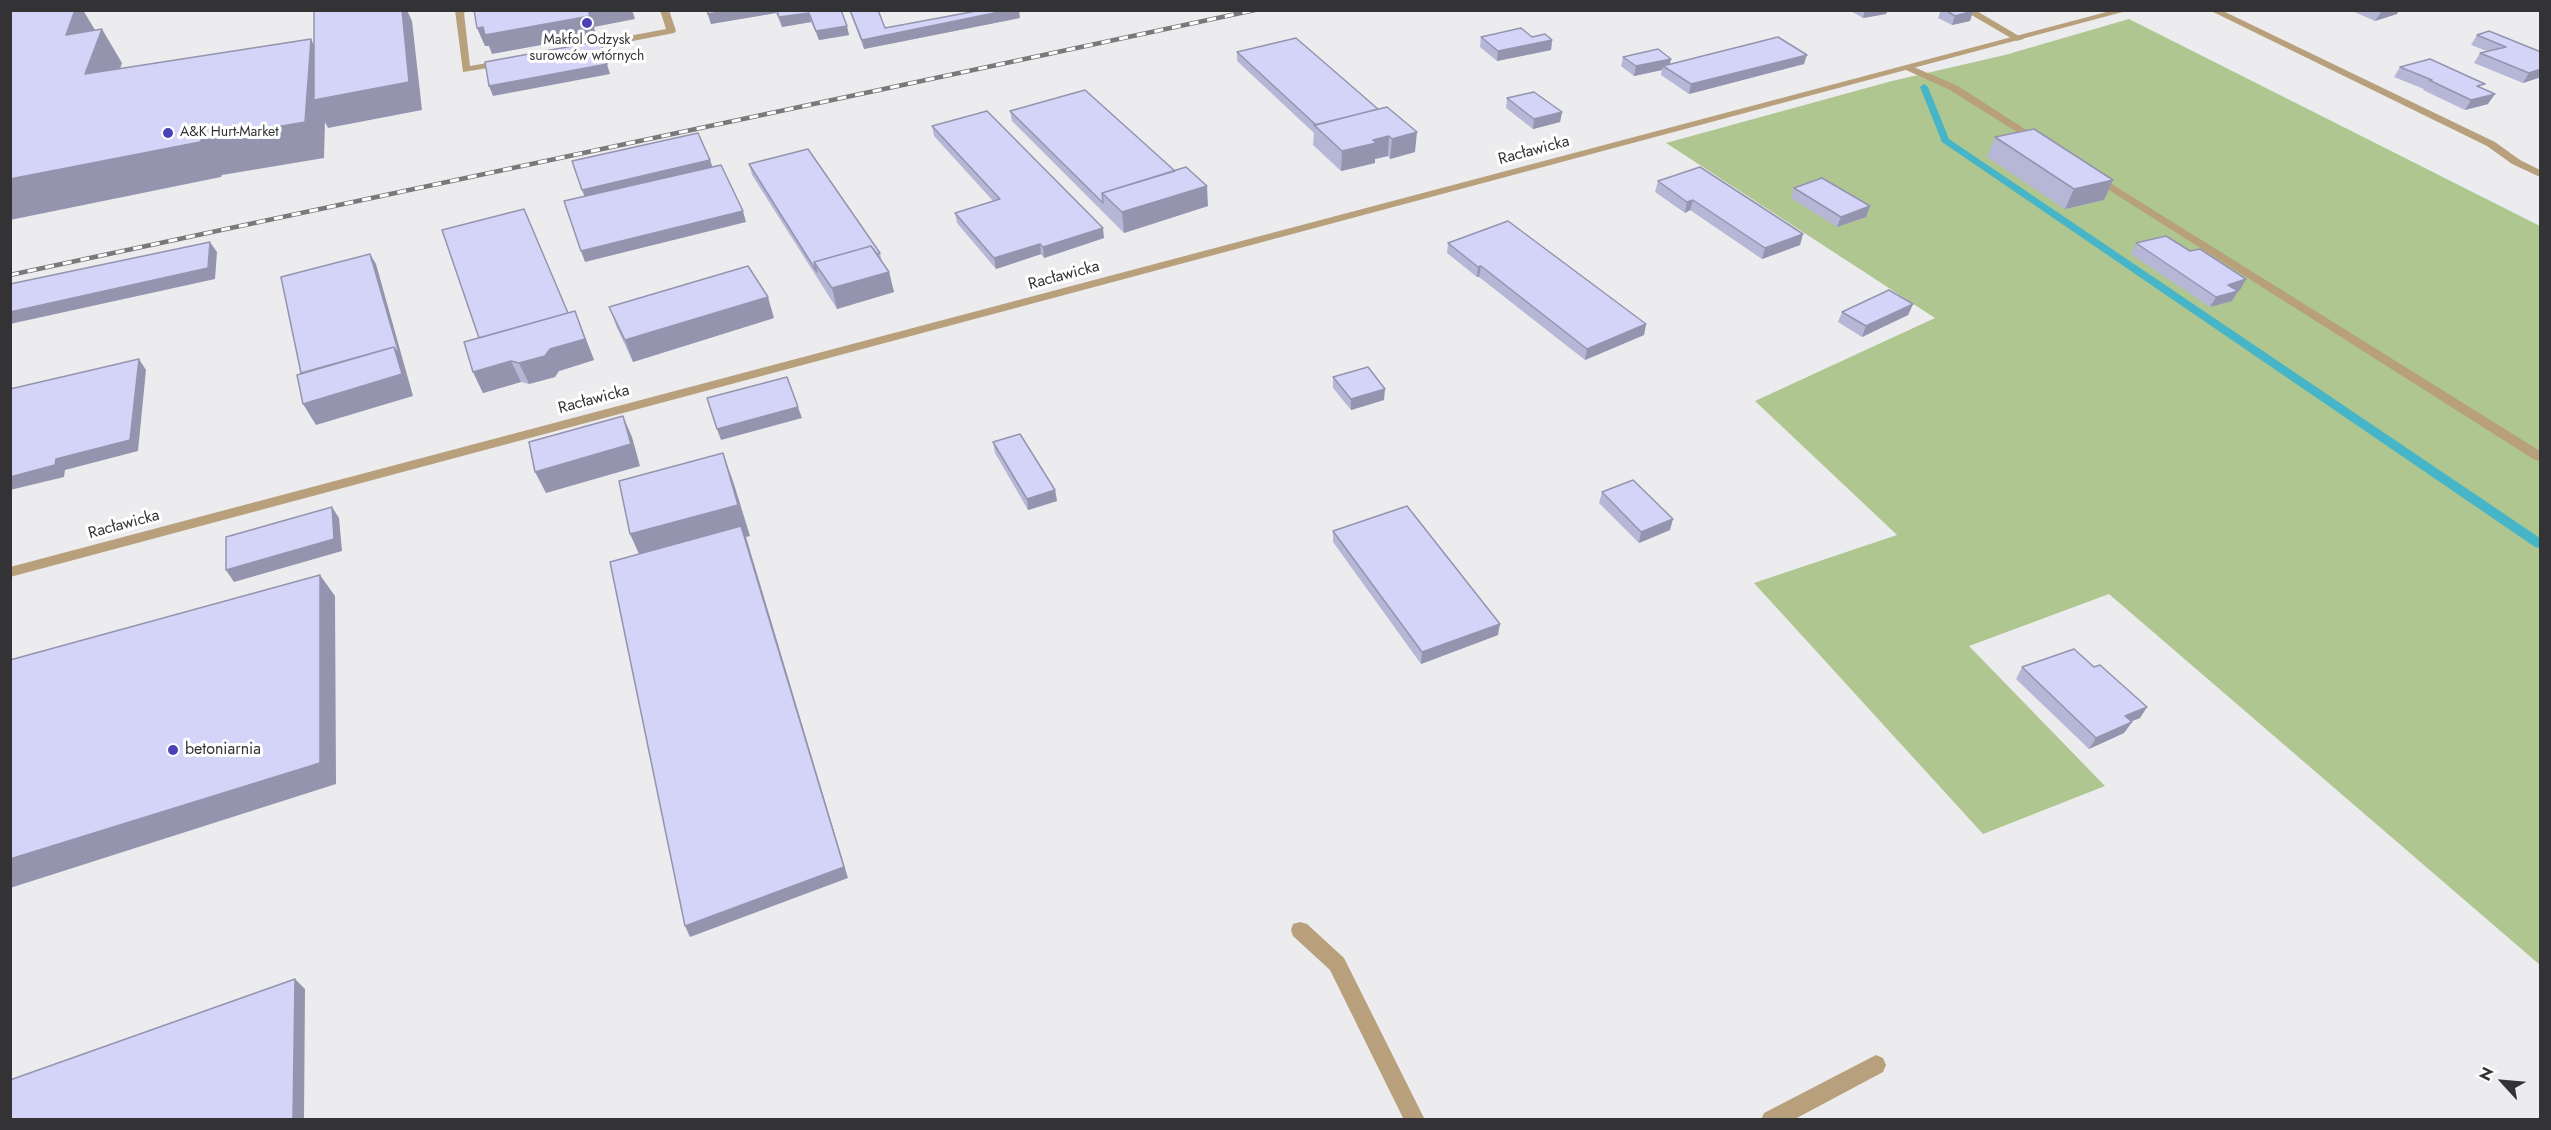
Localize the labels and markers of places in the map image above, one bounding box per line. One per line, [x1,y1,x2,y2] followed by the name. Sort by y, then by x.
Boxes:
[580,16,594,30] marker: Makfol Odzysk surowców wtórnych
[530,33,644,66] place label: Makfol Odzysk surowców wtórnych
[180,125,279,141] place label: A&K Hurt-Market
[161,126,175,140] marker: A&K Hurt-Market
[185,740,261,760] place label: betoniarnia
[166,743,180,757] marker: betoniarnia

